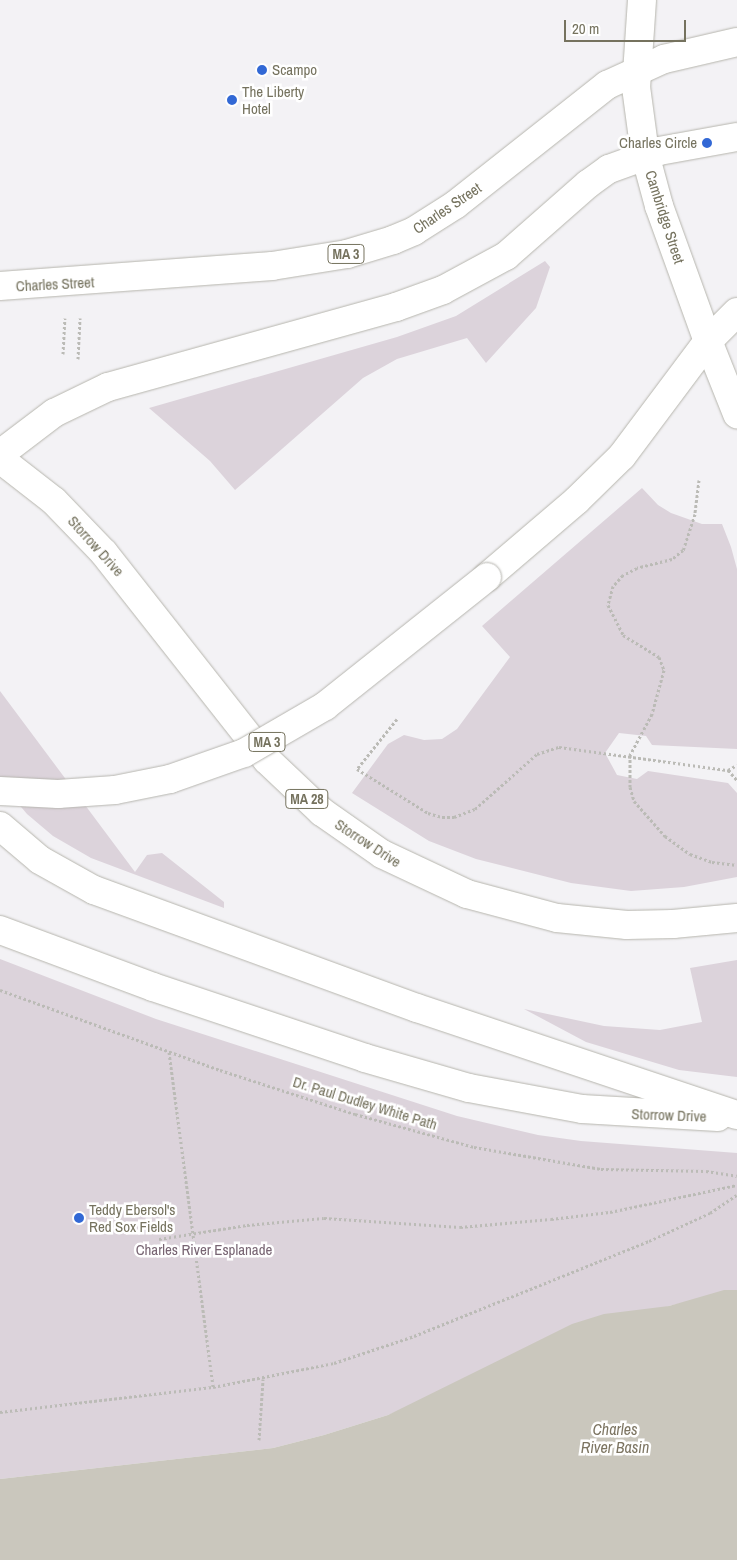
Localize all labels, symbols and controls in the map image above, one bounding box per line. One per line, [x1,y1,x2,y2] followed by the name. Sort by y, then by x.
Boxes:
[567,10,690,42] scale bar
[572,18,599,39] text: 20 m
[272,61,317,79] place label: Scampo
[256,64,268,76] marker: Scampo
[242,82,304,117] place label: The Liberty Hotel
[226,94,238,106] marker: The Liberty Hotel
[619,134,697,152] place label: Charles Circle
[701,137,713,149] marker: Charles Circle
[641,168,689,266] street label: Cambridge Street
[409,179,485,237] street label: Charles Street
[327,242,365,266] road number: MA 3
[15,273,95,295] street label: Charles Street
[64,512,128,580] street label: Storrow Drive
[248,730,286,754] road number: MA 3
[284,788,330,811] road number: MA 28
[332,815,404,871] street label: Storrow Drive
[291,1073,439,1133] street label: Dr. Paul Dudley White Path
[631,1105,707,1125] street label: Storrow Drive
[89,1200,175,1235] place label: Teddy Ebersol's Red Sox Fields
[73,1212,85,1224] marker: Teddy Ebersol's Red Sox Fields
[136,1241,272,1259] park label: Charles River Esplanade
[581,1419,649,1457] water label: Charles River Basin

